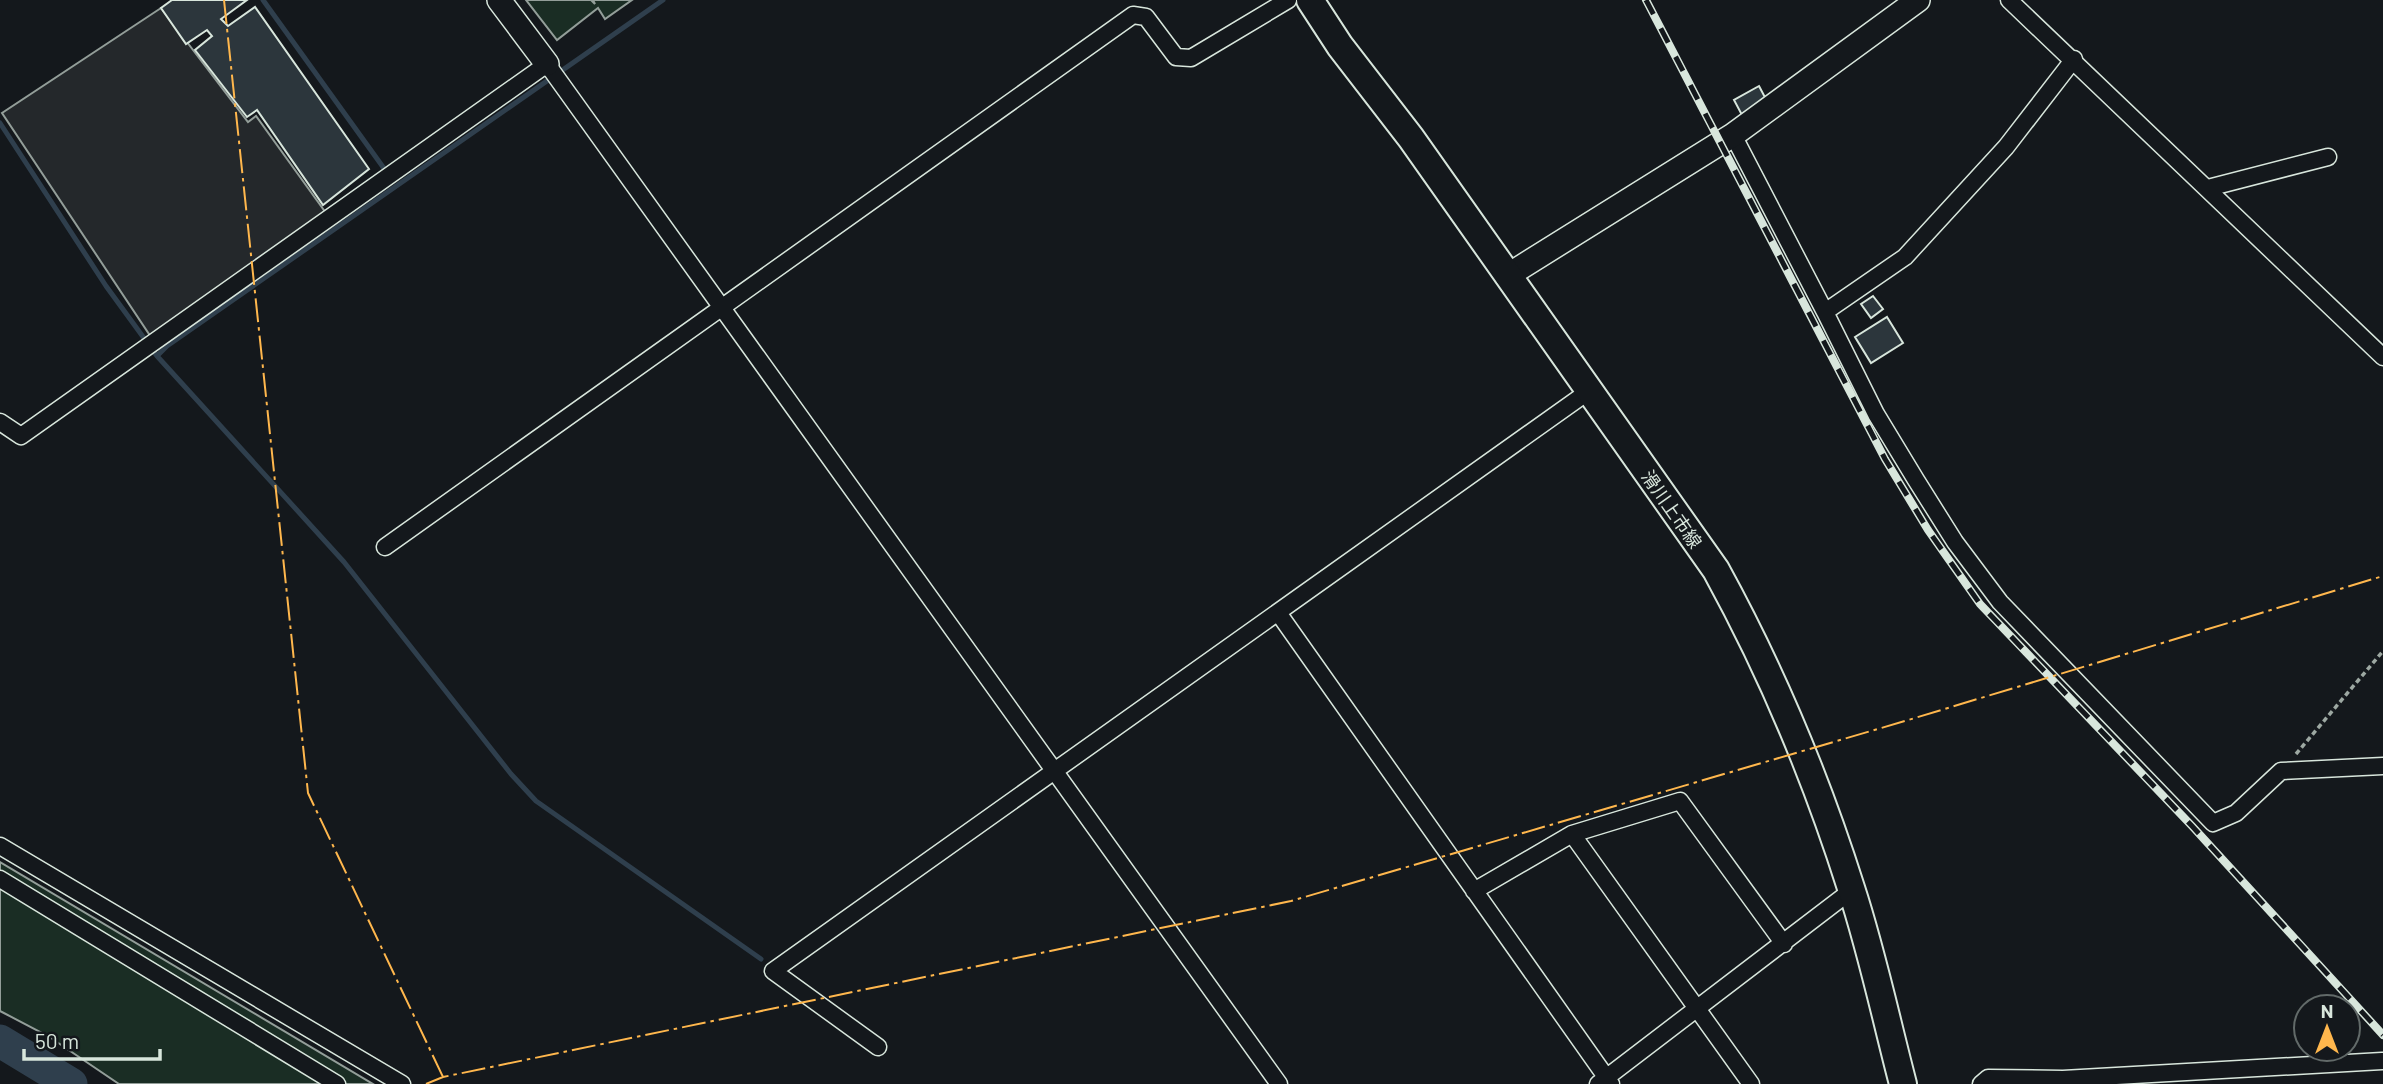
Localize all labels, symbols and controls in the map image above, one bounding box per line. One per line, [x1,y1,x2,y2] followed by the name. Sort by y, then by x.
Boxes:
[1637,466,1707,552] street label: 滑川上市線
[2292,993,2362,1063] north arrow
[2321,999,2333,1022] text: N
[24,1018,161,1062] scale bar
[35,1028,79,1053] text: 50 m

